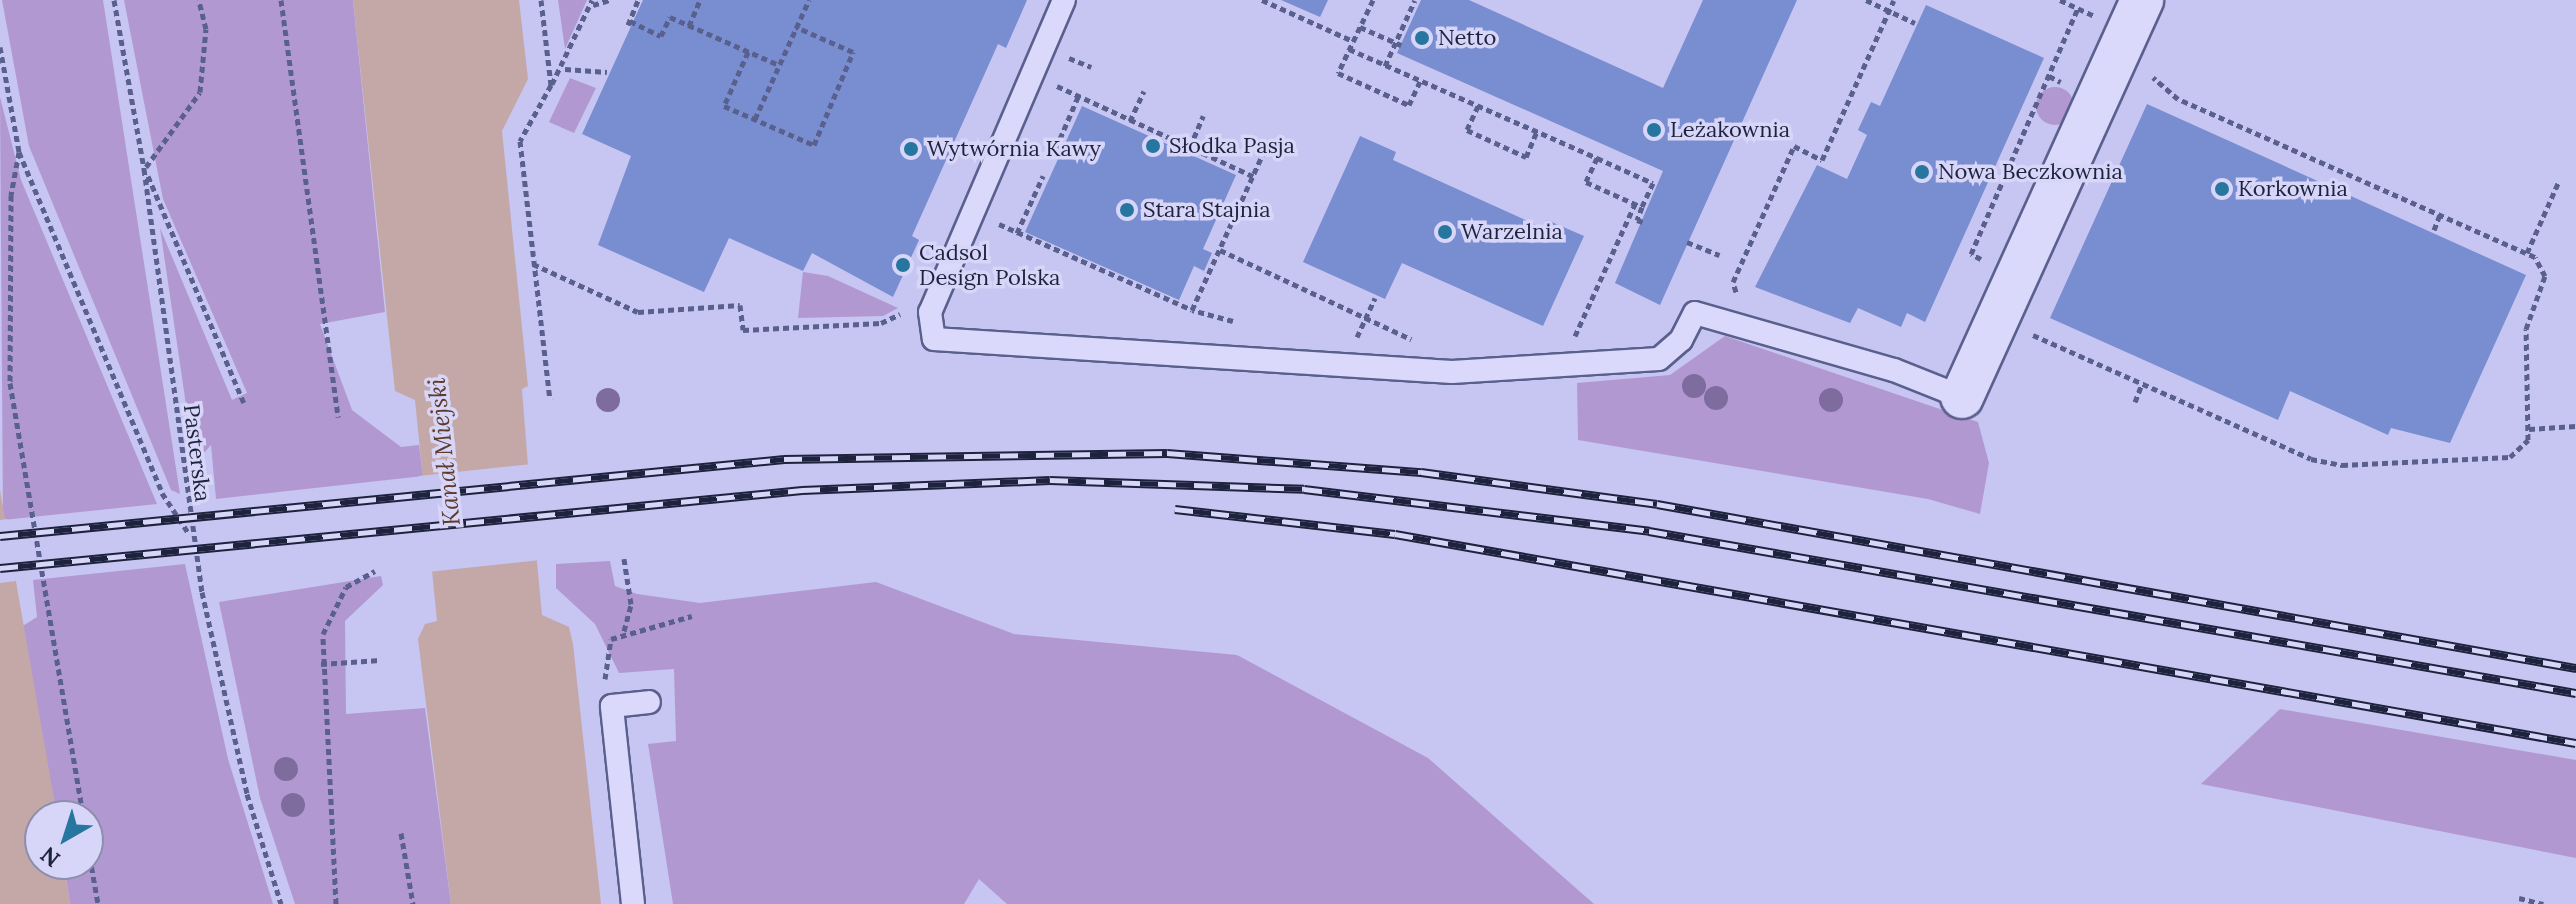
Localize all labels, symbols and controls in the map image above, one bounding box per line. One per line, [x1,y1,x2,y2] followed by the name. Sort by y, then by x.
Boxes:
[1438,25,1496,51] place label: Netto
[1413,29,1431,47] marker: Netto
[1670,117,1790,143] place label: Leżakownia
[1645,121,1663,139] marker: Leżakownia
[1169,133,1295,159] place label: Słodka Pasja
[927,136,1101,162] place label: Wytwórnia Kawy
[1144,137,1162,155] marker: Słodka Pasja
[902,140,920,158] marker: Wytwórnia Kawy
[1938,159,2123,185] place label: Nowa Beczkownia
[1913,163,1931,181] marker: Nowa Beczkownia
[2238,176,2348,202] place label: Korkownia
[2213,180,2231,198] marker: Korkownia
[1143,197,1271,223] place label: Stara Stajnia
[1118,201,1136,219] marker: Stara Stajnia
[1461,219,1563,245] place label: Warzelnia
[1436,223,1454,241] marker: Warzelnia
[919,239,1060,290] place label: Cadsol Design Polska
[894,256,912,274] marker: Cadsol Design Polska
[422,377,466,527] water label: Kanał Miejski
[178,403,216,503] street label: Pasterska
[24,800,104,880] north arrow
[35,841,66,873] text: N

